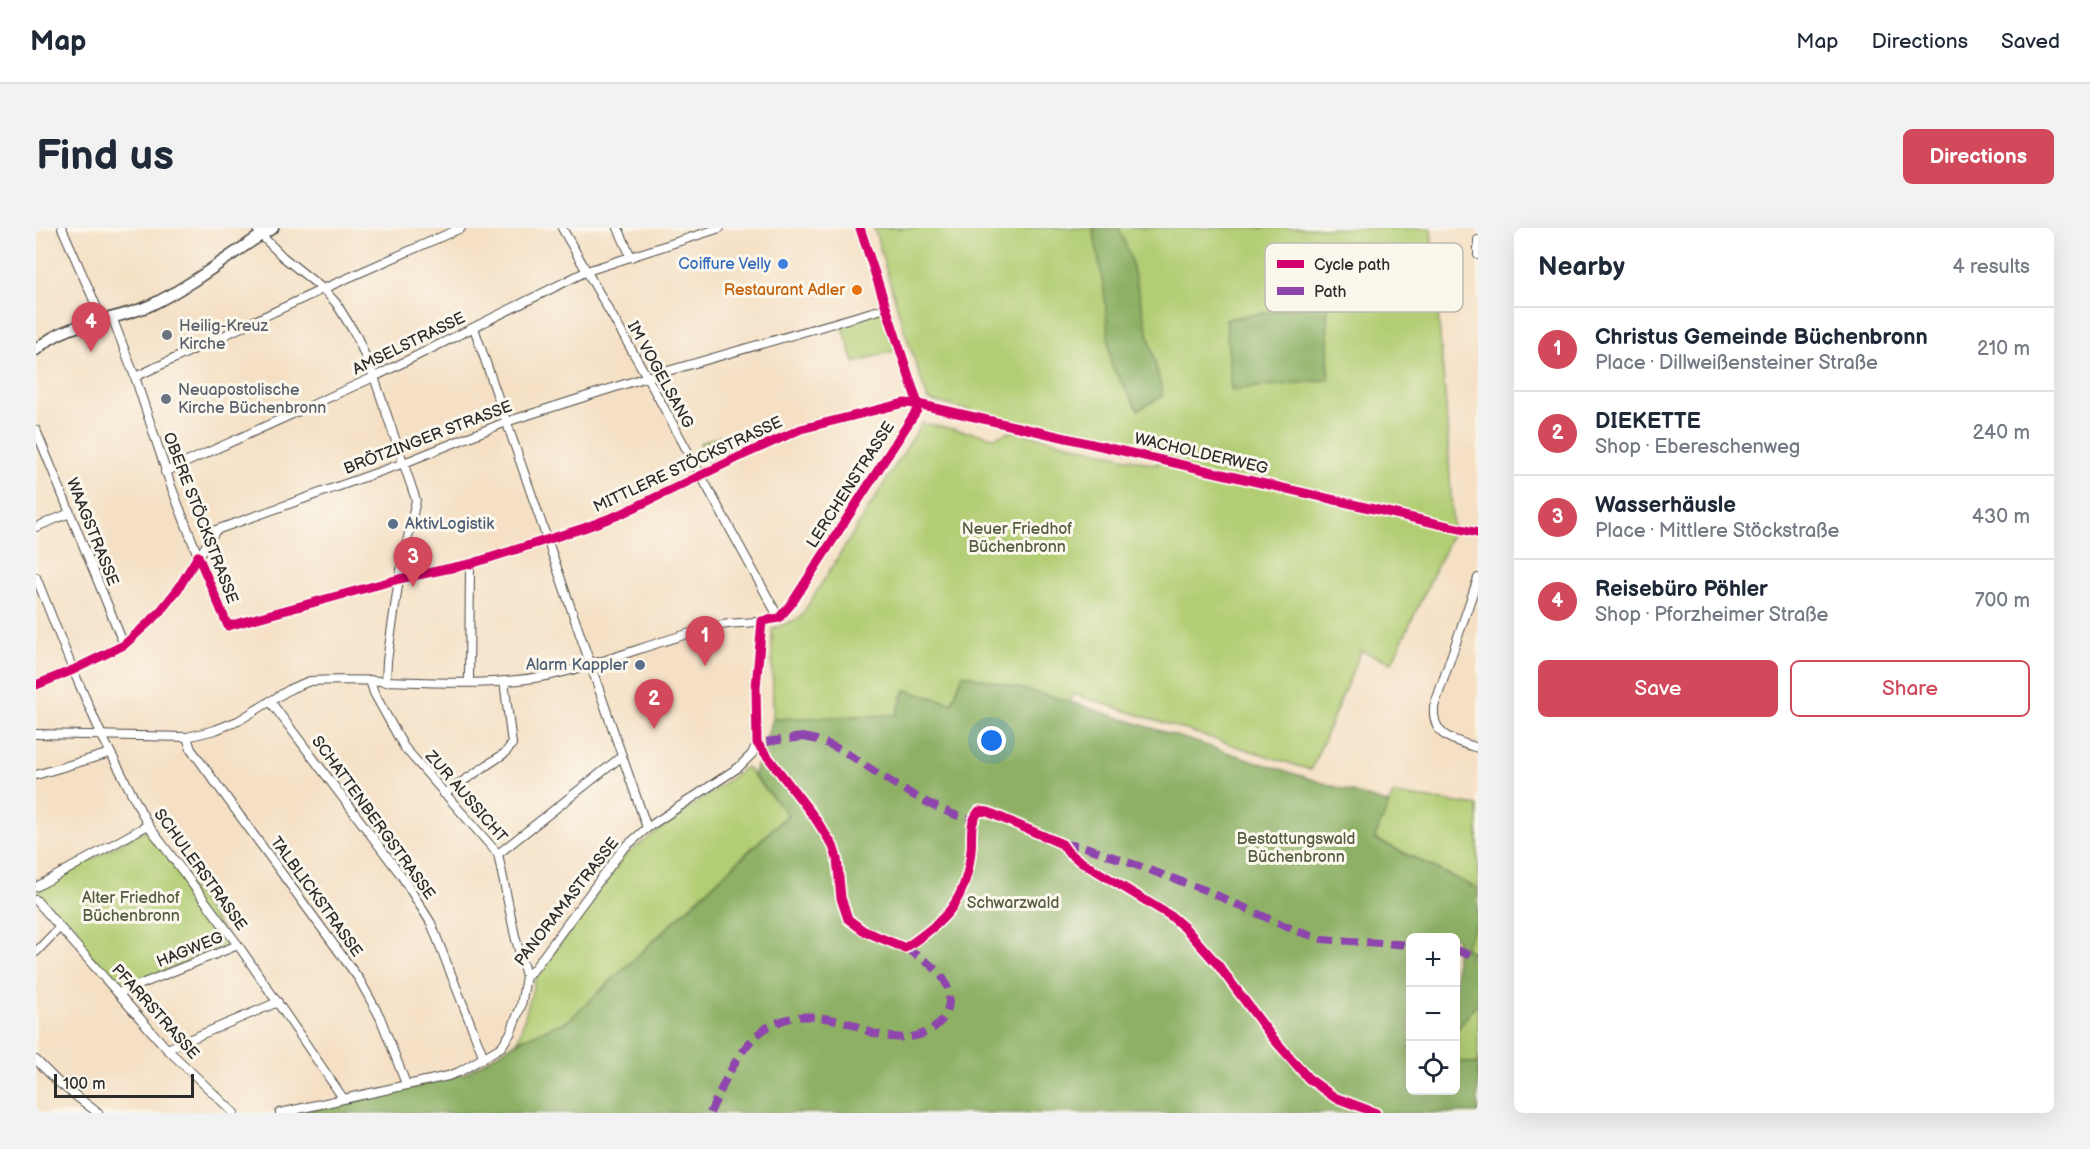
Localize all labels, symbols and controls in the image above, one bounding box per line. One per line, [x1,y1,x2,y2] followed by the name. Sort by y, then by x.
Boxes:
[30,25,86,58] text: Map
[1796,29,1839,54] text: Map
[1872,29,1968,54] text: Directions
[2001,29,2060,54] text: Saved
[1903,129,2054,184] button: Directions
[36,131,174,182] text: Find us
[1265,243,1463,312] legend
[1538,252,1625,283] text: Nearby
[678,255,772,274] place label: Coiffure Velly
[1952,255,2030,279] text: 4 results
[1314,256,1390,275] text: Cycle path
[776,257,790,271] marker: Coiffure Velly
[724,281,845,300] place label: Restaurant Adler
[850,283,864,297] marker: Restaurant Adler
[1314,283,1346,302] text: Path
[72,302,110,352] pin: 4
[350,308,468,380] street label: AMSELSTRASSE
[179,317,269,354] place label: Heilig-Kreuz Kirche
[623,318,697,432] street label: IM VOGELSANG
[1595,324,1928,351] text: Christus Gemeinde Büchenbronn
[160,328,174,342] marker: Heilig-Kreuz Kirche
[1553,337,1562,361] text: 1
[1977,337,2030,361] text: 210 m
[1595,351,1878,375] text: Place · Dillweißensteiner Straße
[178,381,326,418] place label: Neuapostolische Kirche Büchenbronn
[159,392,173,406] marker: Neuapostolische Kirche Büchenbronn
[340,395,515,479] street label: BRÖTZINGER STRASSE
[1595,408,1701,435] text: DIEKETTE
[590,411,785,517] street label: MITTLERE STÖCKSTRASSE
[803,418,899,552] street label: LERCHENSTRASSE
[1552,421,1563,445] text: 2
[1973,421,2030,445] text: 240 m
[159,429,243,606] street label: OBERE STÖCKSTRASSE
[1132,429,1270,479] street label: WACHOLDERWEG
[1595,435,1800,459] text: Shop · Ebereschenweg
[62,475,122,589] street label: WAAGSTRASSE
[1595,492,1736,519] text: Wasserhäusle
[1552,505,1563,529] text: 3
[1972,505,2030,529] text: 430 m
[405,515,494,534] place label: AktivLogistik
[386,517,400,531] marker: AktivLogistik
[1595,519,1839,543] text: Place · Mittlere Stöckstraße
[962,520,1072,557] park label: Neuer Friedhof Büchenbronn
[394,538,433,587] pin: 3
[1595,576,1768,603] text: Reisebüro Pöhler
[1552,589,1563,613] text: 4
[1975,589,2030,613] text: 700 m
[1595,603,1828,627] text: Shop · Pforzheimer Straße
[686,616,724,666] pin: 1
[526,656,628,675] place label: Alarm Kappler
[633,658,647,672] marker: Alarm Kappler
[1538,660,1778,717] button: Save
[1790,660,2030,717] button: Share
[634,680,674,729] pin: 2
[977,726,1006,755] your location
[307,732,439,904] street label: SCHATTENBERGSTRASSE
[420,746,511,847] street label: ZUR AUSSICHT
[150,805,250,935] street label: SCHULERSTRASSE
[1237,830,1355,867] park label: Bestattungswald Büchenbronn
[266,833,366,961] street label: TALBLICKSTRASSE
[511,834,623,970] street label: PANORAMASTRASSE
[82,889,180,926] park label: Alter Friedhof Büchenbronn
[967,894,1059,913] park label: Schwarzwald
[154,928,226,972] street label: HAGWEG
[1406,933,1460,1095] map controls
[1406,933,1460,987] button: +
[107,961,203,1063] street label: PFARRSTRASSE
[1406,987,1460,1041] button: −
[1406,1041,1460,1095] button: locate
[54,1071,194,1098] scale bar
[63,1075,106,1094] text: 100 m

